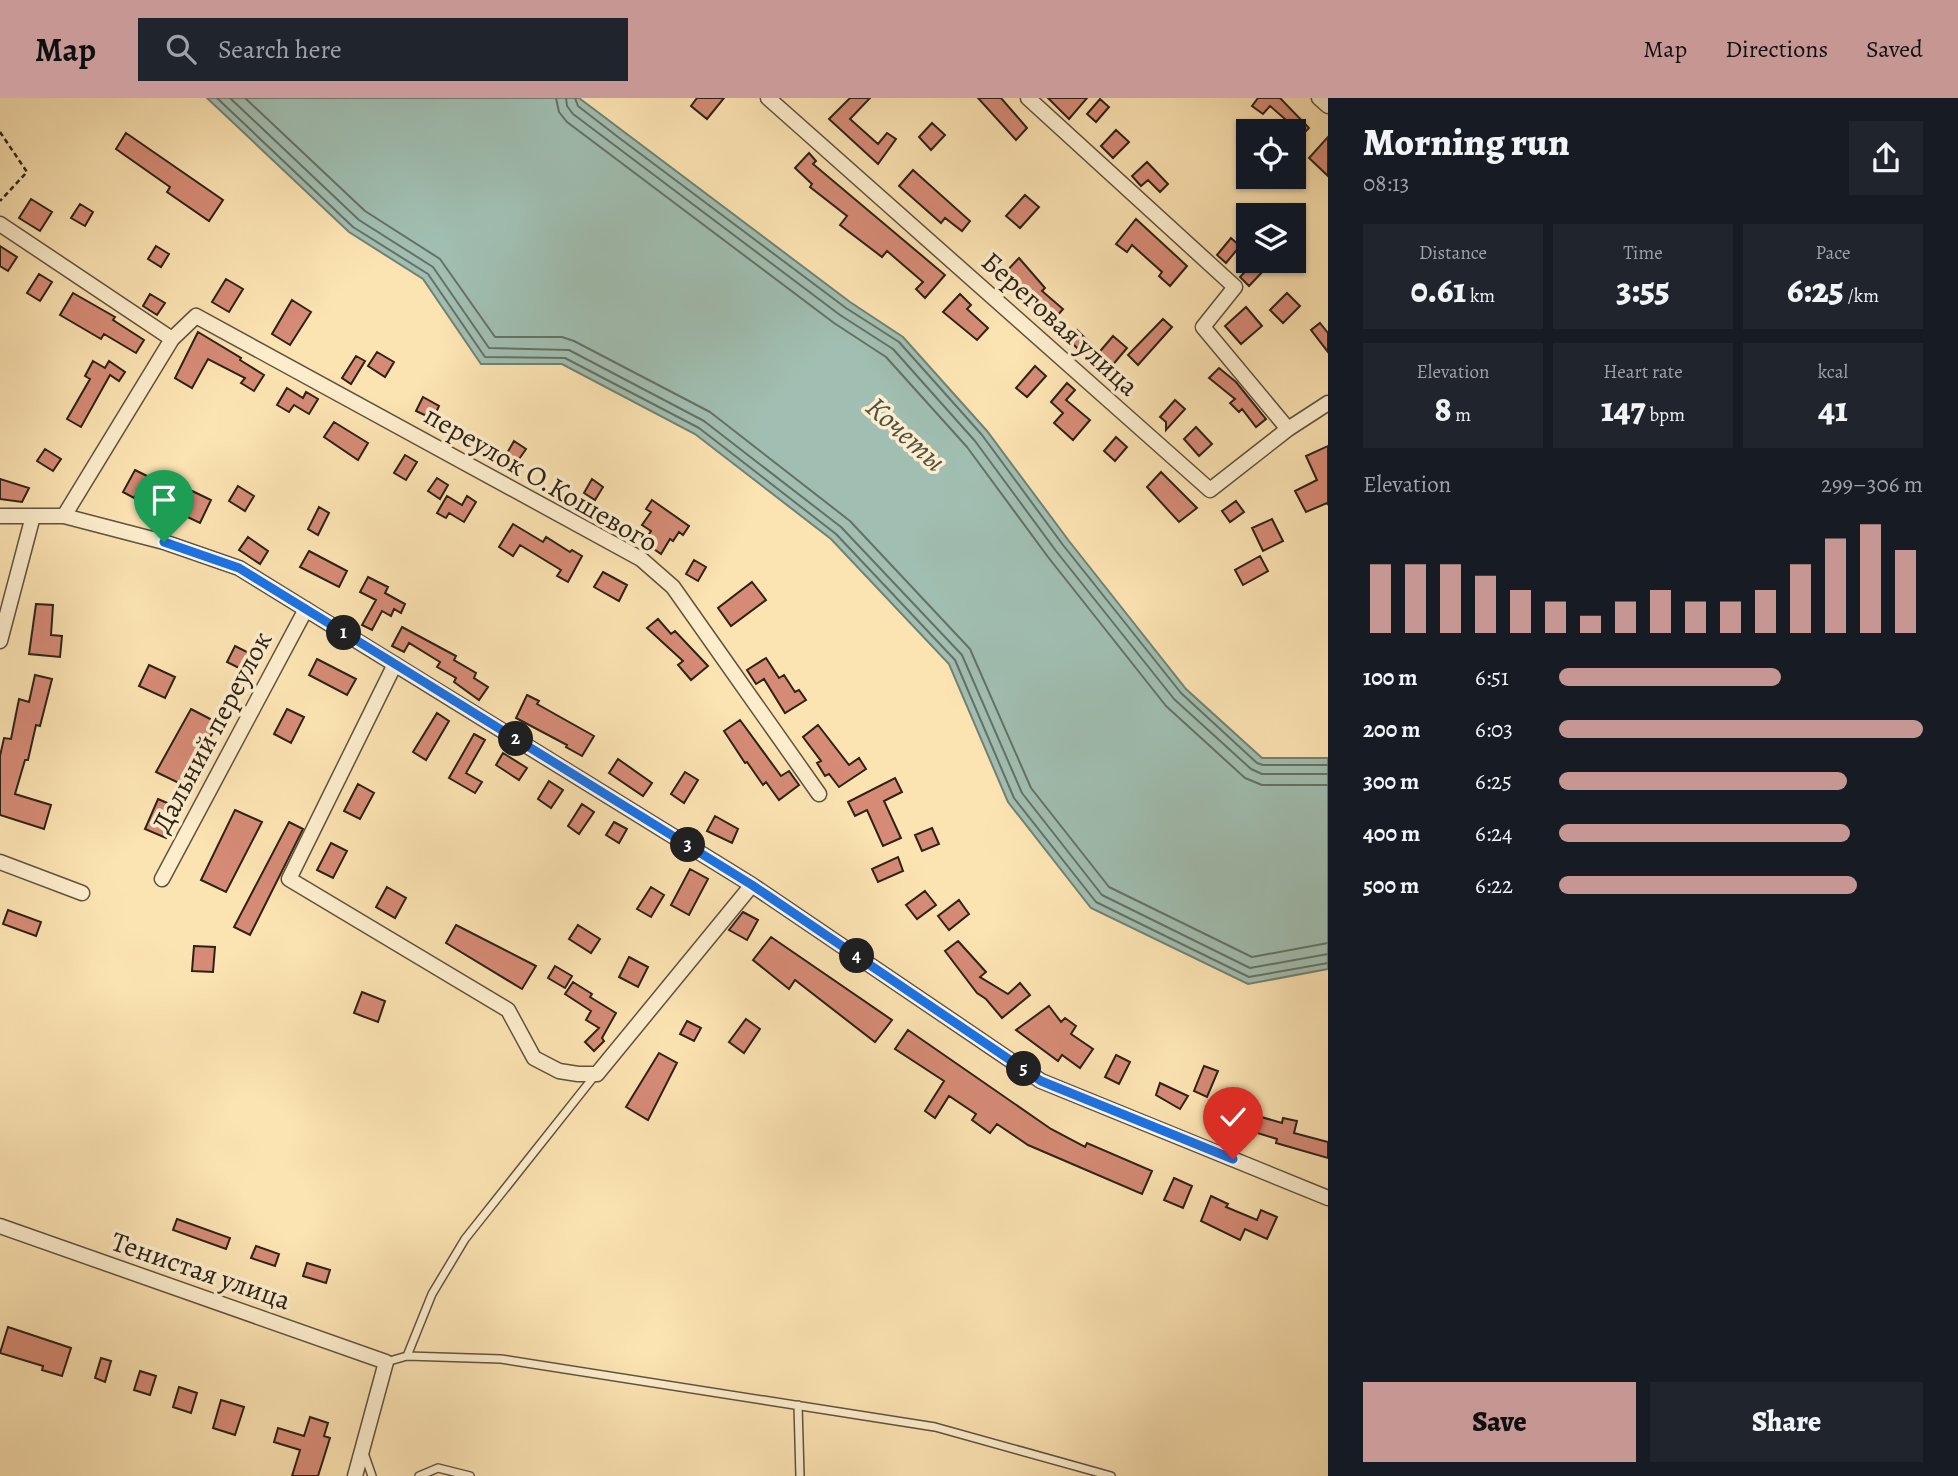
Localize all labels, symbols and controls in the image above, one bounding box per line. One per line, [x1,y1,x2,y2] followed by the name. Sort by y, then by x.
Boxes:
[138,18,628,81] search box
[35,27,96,72] text: Map
[162,30,200,68] icon: search
[218,32,342,67] text: Search here
[1643,33,1687,65] text: Map
[1725,33,1828,65] text: Directions
[1866,33,1923,65] text: Saved
[1363,116,1570,168] text: Morning run
[1236,119,1306,273] map controls
[1236,119,1306,189] button: locate
[1849,121,1923,195] button: share
[1363,168,1409,199] text: 08:13
[1236,203,1306,273] button: layers
[1419,240,1487,266] text: Distance
[1623,240,1663,266] text: Time
[1815,240,1851,266] text: Pace
[973,243,1147,405] street label: Береговая улица
[1411,266,1466,314] text: 0.61
[1616,266,1670,314] text: 3:55
[1787,266,1844,314] text: 6:25
[1466,283,1495,309] text: km
[1844,283,1879,309] text: /km
[1417,359,1489,385] text: Elevation
[1603,359,1683,385] text: Heart rate
[1818,359,1848,385] text: kcal
[1435,385,1452,433] text: 8
[1601,385,1646,433] text: 147
[1818,385,1848,433] text: 41
[857,387,955,481] water label: Кочеты
[417,397,665,561] street label: переулок О.Кошевого
[1452,402,1471,428] text: m
[1646,402,1685,428] text: bpm
[1363,469,1451,500] text: Elevation
[1821,469,1923,500] text: 299–306 m
[134,470,194,542] pin
[145,481,183,519] icon: arrive
[326,616,362,650] pin: 1
[340,619,347,645] text: 1
[143,625,281,839] street label: Дальний переулок
[1363,662,1418,693] text: 100 m
[1475,662,1509,693] text: 6:51
[1363,714,1421,745] text: 200 m
[1475,714,1513,745] text: 6:03
[498,722,534,756] pin: 2
[511,725,520,751] text: 2
[1363,766,1419,797] text: 300 m
[1475,766,1512,797] text: 6:25
[1363,818,1420,849] text: 400 m
[1475,818,1512,849] text: 6:24
[670,828,706,862] pin: 3
[683,831,692,857] text: 3
[1363,870,1419,901] text: 500 m
[1475,870,1513,901] text: 6:22
[840,938,874,974] pin: 4
[852,942,861,968] text: 4
[1006,1052,1042,1086] pin: 5
[1019,1055,1028,1081] text: 5
[1203,1087,1263,1159] pin
[1214,1098,1252,1136] icon: check
[106,1223,296,1319] street label: Тенистая улица
[1363,1382,1636,1462] button: Save
[1650,1382,1923,1462] button: Share

